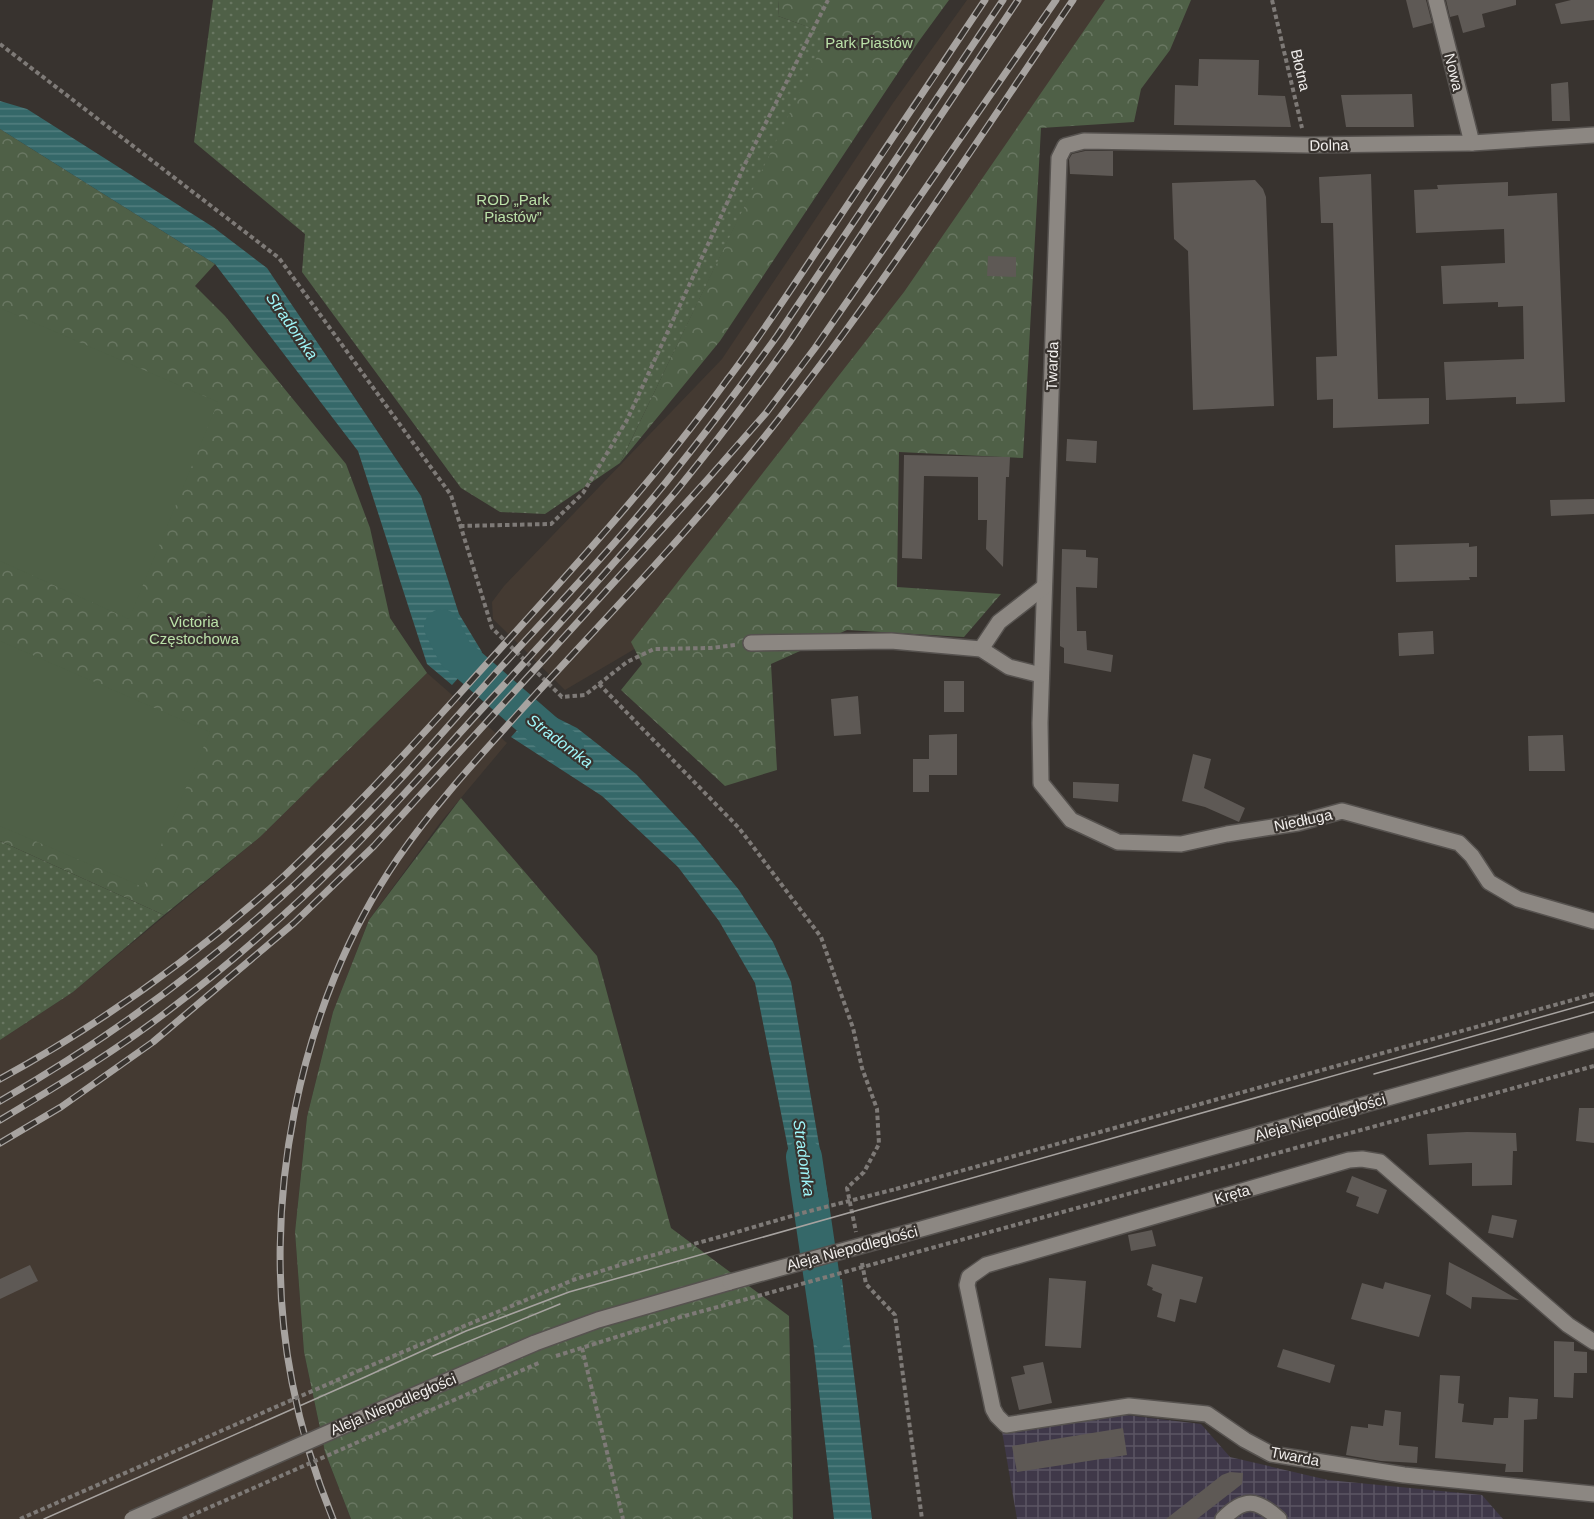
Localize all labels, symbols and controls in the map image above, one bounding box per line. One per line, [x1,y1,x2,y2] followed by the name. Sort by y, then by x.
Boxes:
[825,34,913,51] park label: Park Piastów
[1288,47,1314,93] street label: Błotna
[1441,51,1467,93] street label: Nowa
[1309,136,1349,154] street label: Dolna
[476,191,550,225] park label: ROD „Park Piastów”
[263,289,321,363] water label: Stradomka
[1043,340,1061,391] street label: Twarda
[149,613,240,647] park label: Victoria Częstochowa
[524,711,596,771] water label: Stradomka
[1272,805,1334,834] street label: Niedługa
[1253,1090,1387,1144] street label: Aleja Niepodległości
[790,1119,818,1198] water label: Stradomka
[1212,1181,1252,1207] street label: Kręta
[785,1222,919,1274] street label: Aleja Niepodległości
[328,1370,458,1438] street label: Aleja Niepodległości
[1269,1443,1321,1469] street label: Twarda

